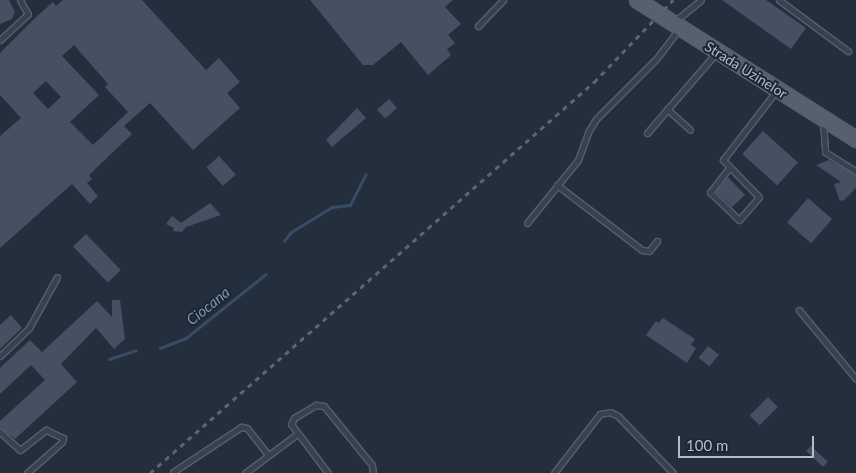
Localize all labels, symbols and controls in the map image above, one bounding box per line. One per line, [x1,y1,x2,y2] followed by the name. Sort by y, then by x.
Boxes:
[702,38,790,102] street label: Strada Uzinelor
[183,283,233,329] water label: Ciocana
[681,426,817,458] scale bar
[686,436,728,454] text: 100 m

